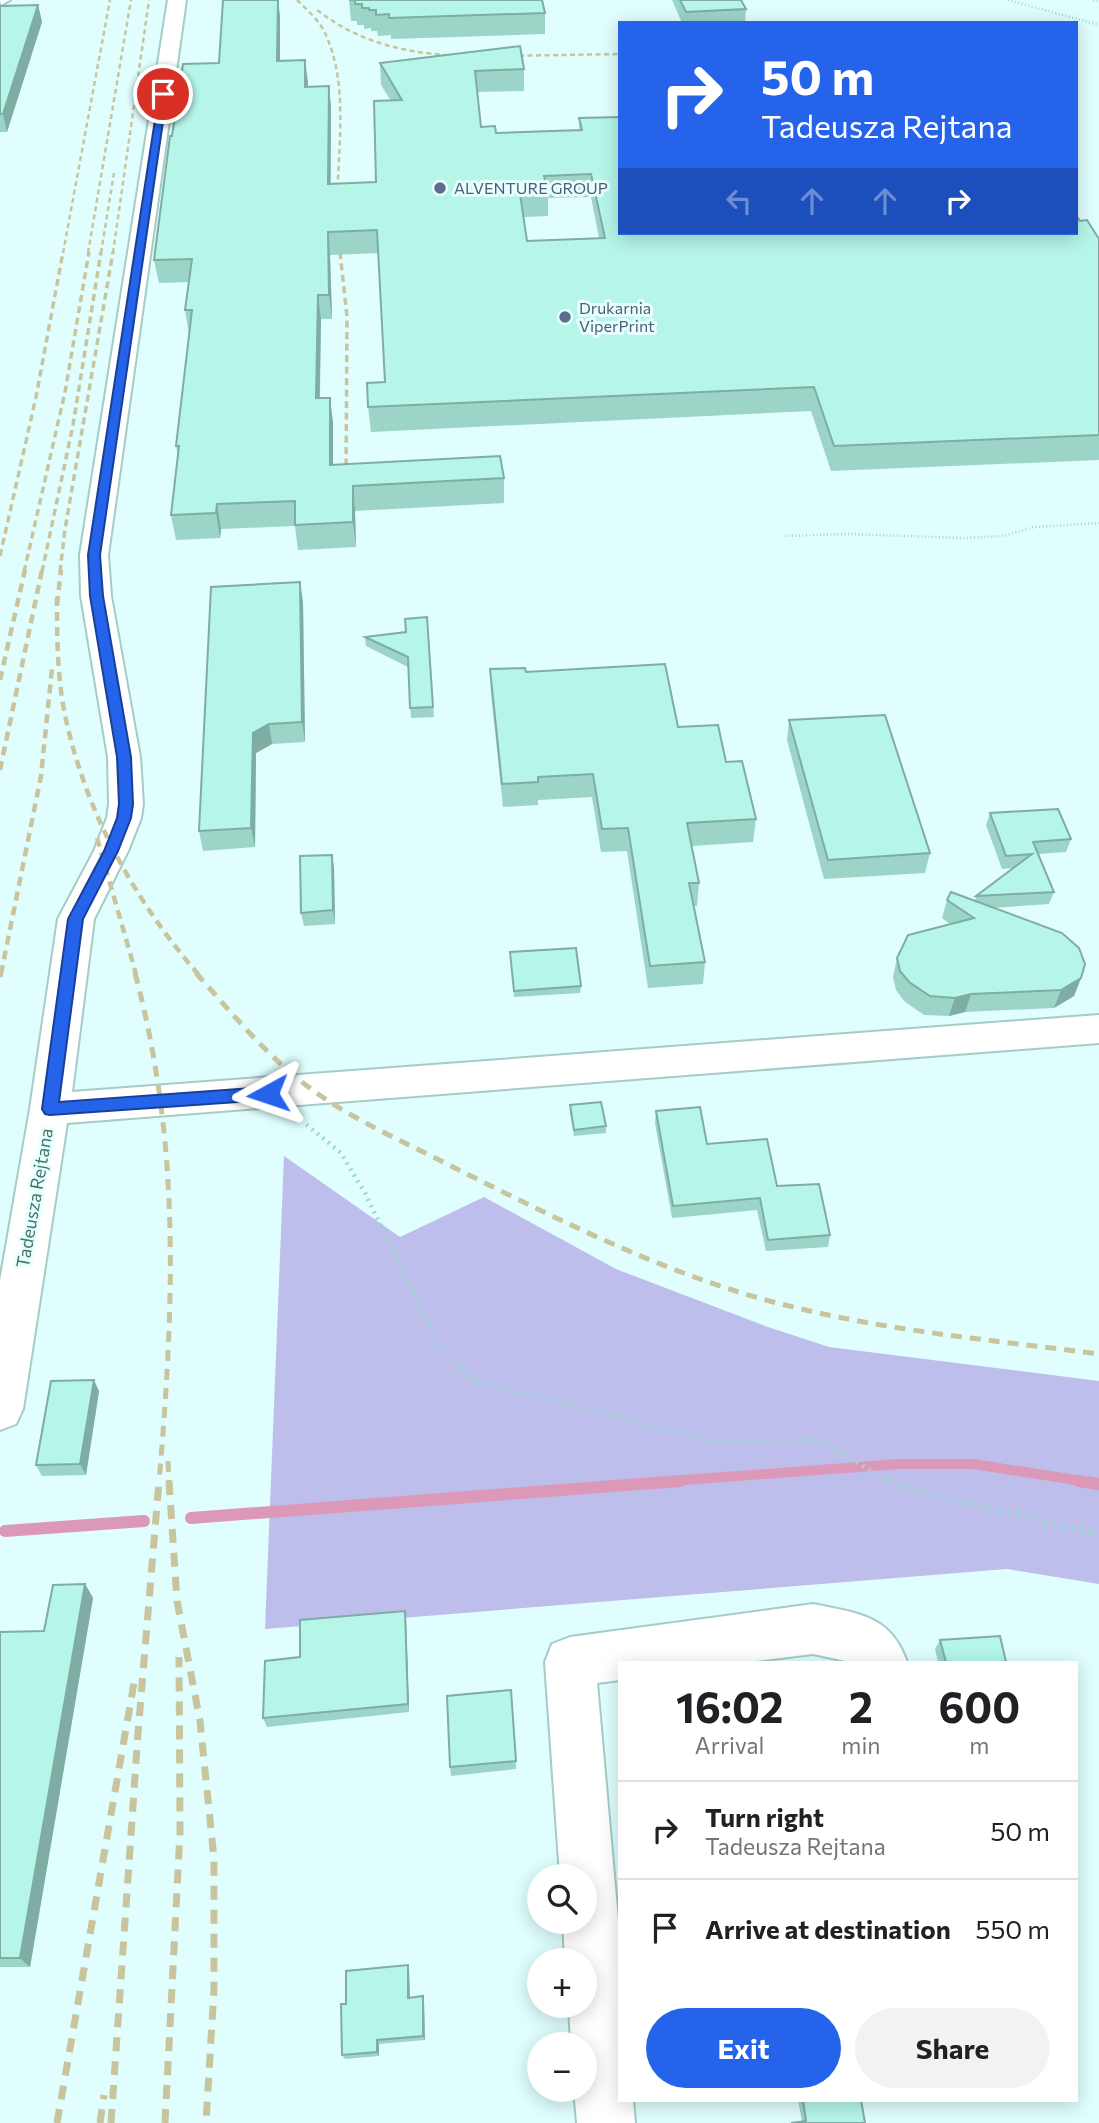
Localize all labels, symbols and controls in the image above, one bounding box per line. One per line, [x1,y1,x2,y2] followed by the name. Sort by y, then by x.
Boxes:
[761,45,874,105] text: 50 m
[646,49,737,140] icon: right
[133,64,193,124] pin
[144,75,182,113] icon: arrive
[761,105,1012,145] text: Tadeusza Rejtana
[454,178,608,197] place label: ALVENTURE GROUP
[432,180,448,196] marker: ALVENTURE GROUP
[720,182,758,220] icon: left
[793,182,831,220] icon: ahead
[866,182,904,220] icon: ahead
[939,182,977,220] icon: right
[579,298,655,335] place label: Drukarnia ViperPrint
[557,309,573,325] marker: Drukarnia ViperPrint
[231,1057,305,1131] position arrow
[11,1126,57,1269] street label: Tadeusza Rejtana
[676,1680,783,1732] text: 16:02
[849,1680,873,1732] text: 2
[938,1680,1020,1732] text: 600
[695,1731,764,1759] text: Arrival
[841,1731,881,1759] text: min
[969,1731,989,1759] text: m
[705,1801,824,1832] text: Turn right
[646,1811,684,1849] icon: right
[990,1815,1050,1846] text: 50 m
[705,1832,886,1860] text: Tadeusza Rejtana
[527,1864,597,2102] map controls
[527,1864,597,1934] button: search
[646,1909,684,1947] icon: arrive
[705,1913,951,1944] text: Arrive at destination
[975,1913,1050,1944] text: 550 m
[527,1948,597,2018] button: +
[646,2008,841,2088] button: Exit
[855,2008,1050,2088] button: Share
[527,2032,597,2102] button: −

